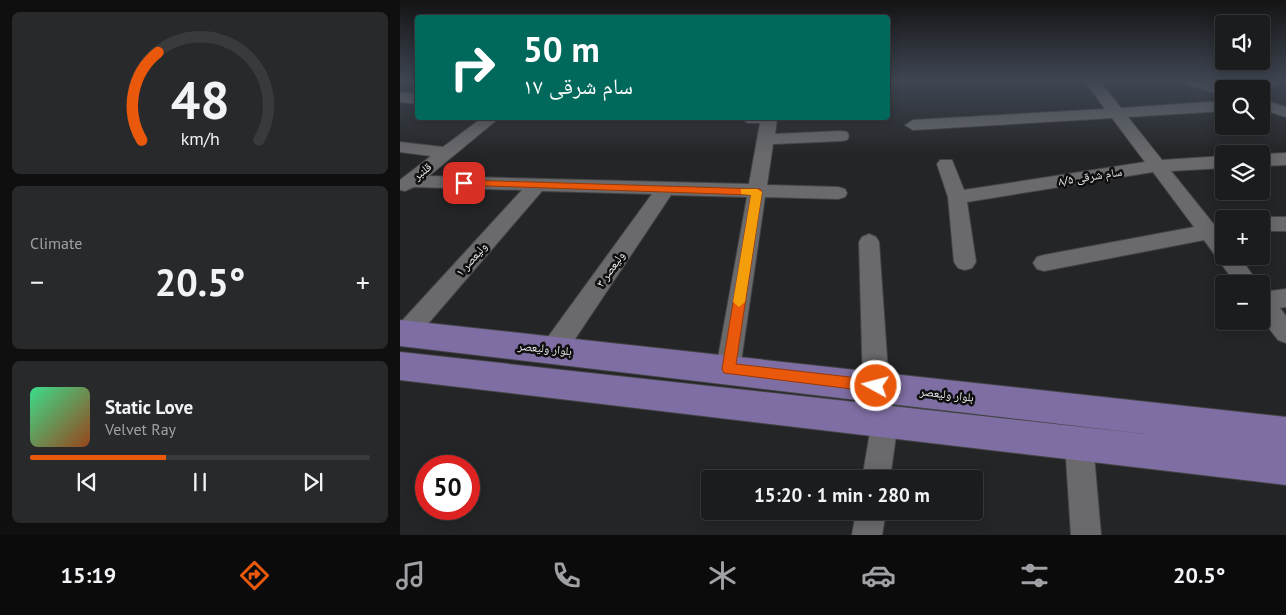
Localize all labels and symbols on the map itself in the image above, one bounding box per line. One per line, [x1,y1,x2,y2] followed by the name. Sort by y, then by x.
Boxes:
[409,159,435,184] street label: قلنبر
[443,162,485,204] pin
[1057,164,1123,189] street label: سام شرقی ۸/۵
[452,239,490,279] street label: ولیعصر ۱
[592,248,628,290] street label: ولیعصر ۳
[516,338,573,359] street label: بلوار ولیعصر
[849,359,901,411] position arrow
[918,383,975,405] street label: بلوار ولیعصر
[415,455,480,520] speed limit sign: 50

